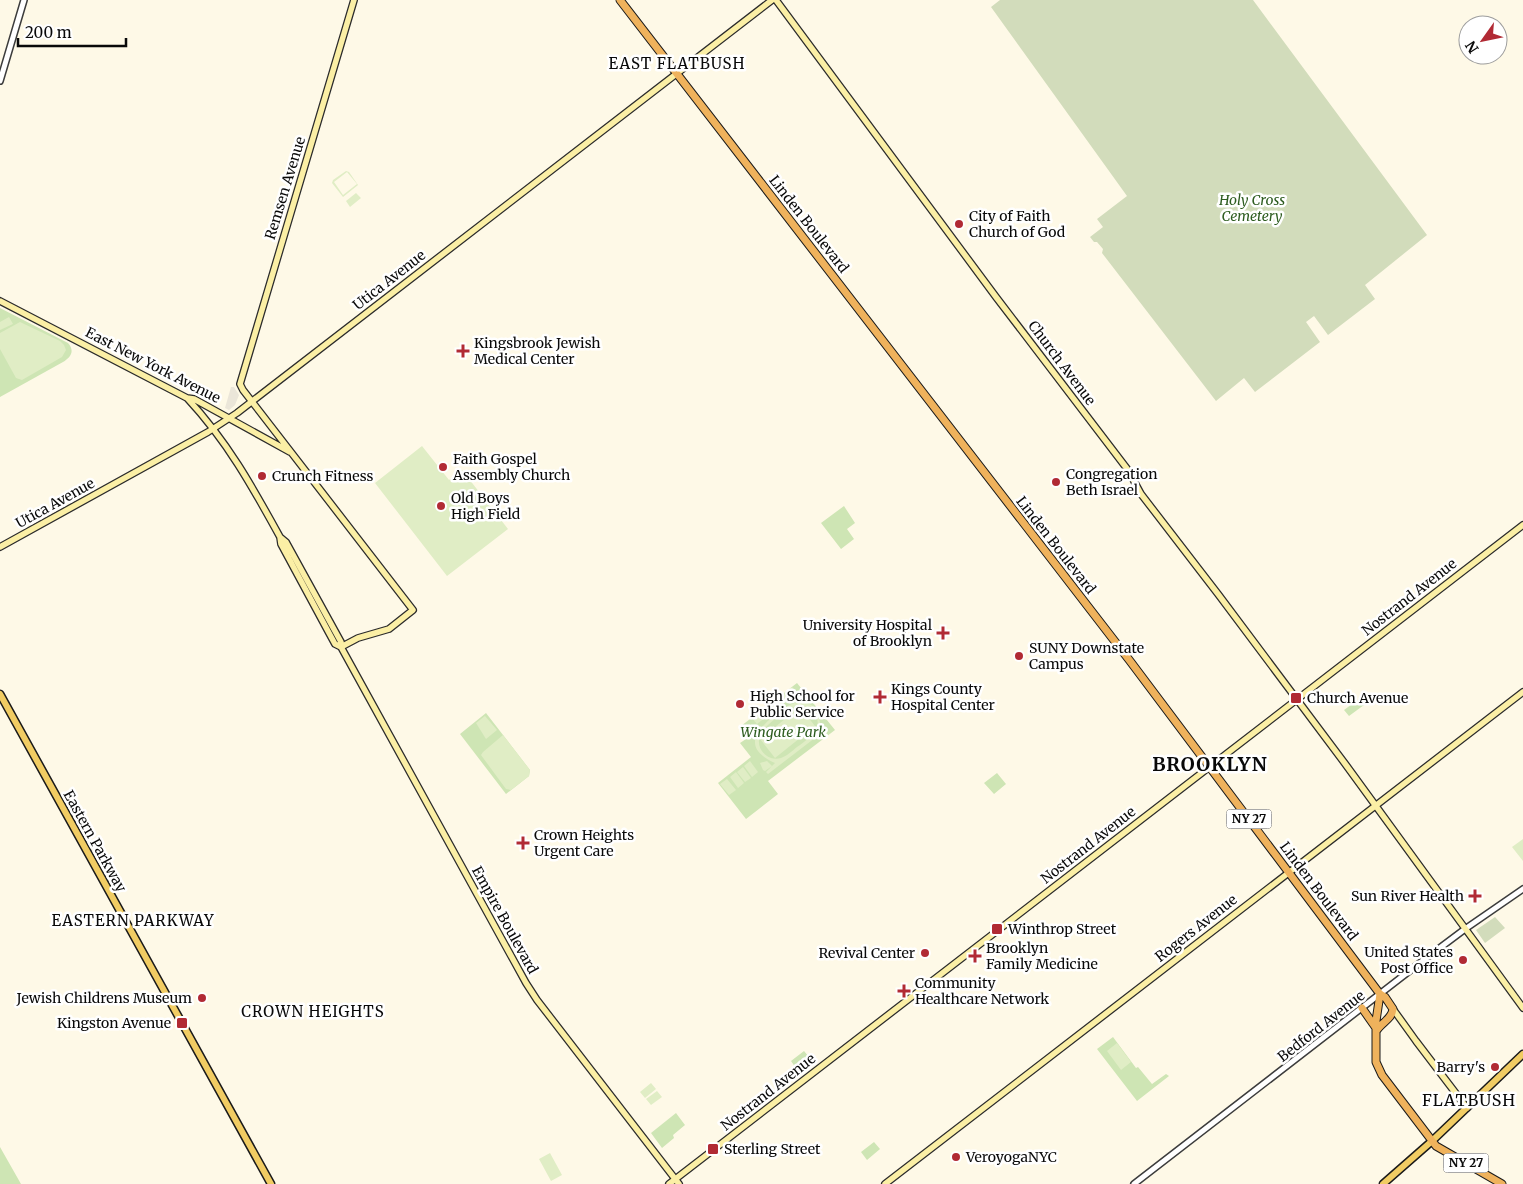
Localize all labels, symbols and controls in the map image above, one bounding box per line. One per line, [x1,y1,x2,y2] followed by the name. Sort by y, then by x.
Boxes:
[18,15,125,47] scale bar
[1458,15,1508,65] north arrow
[25,23,72,42] text: 200 m
[1462,38,1483,57] text: N
[609,54,745,73] district label: EAST FLATBUSH
[261,134,309,242] street label: Remsen Avenue
[765,172,853,277] street label: Linden Boulevard
[1218,191,1285,225] park label: Holy Cross Cemetery
[969,207,1066,241] place label: City of Faith Church of God
[953,218,965,230] marker: City of Faith Church of God
[349,246,429,314] street label: Utica Avenue
[1024,317,1100,409] street label: Church Avenue
[82,323,224,407] street label: East New York Avenue
[474,334,601,368] place label: Kingsbrook Jewish Medical Center
[456,344,470,358] marker: Kingsbrook Jewish Medical Center
[452,450,570,484] place label: Faith Gospel Assembly Church
[437,461,449,473] marker: Faith Gospel Assembly Church
[1066,465,1158,499] place label: Congregation Beth Israel
[272,467,374,485] place label: Crunch Fitness
[256,470,268,482] marker: Crunch Fitness
[12,474,98,532] street label: Utica Avenue
[1050,476,1062,488] marker: Congregation Beth Israel
[451,489,521,523] place label: Old Boys High Field
[1012,493,1100,598] street label: Linden Boulevard
[435,500,447,512] marker: Old Boys High Field
[1358,554,1460,640] street label: Nostrand Avenue
[803,616,933,650] place label: University Hospital of Brooklyn
[936,626,950,640] marker: University Hospital of Brooklyn
[1029,639,1144,673] place label: SUNY Downstate Campus
[1013,650,1025,662] marker: SUNY Downstate Campus
[891,680,995,714] place label: Kings County Hospital Center
[750,687,855,721] place label: High School for Public Service
[1307,689,1408,707] place label: Church Avenue
[873,690,887,704] marker: Kings County Hospital Center
[1289,691,1303,705] marker: Church Avenue
[734,698,746,710] marker: High School for Public Service
[740,723,826,741] park label: Wingate Park
[1152,752,1268,776] district label: BROOKLYN
[60,787,131,896] street label: Eastern Parkway
[1037,802,1139,888] street label: Nostrand Avenue
[1226,810,1272,829] road number: NY 27
[534,826,634,860] place label: Crown Heights Urgent Care
[516,836,530,850] marker: Crown Heights Urgent Care
[1276,838,1362,944] street label: Linden Boulevard
[468,863,542,977] street label: Empire Boulevard
[1351,887,1464,905] place label: Sun River Health
[1468,889,1482,903] marker: Sun River Health
[1151,890,1241,966] street label: Rogers Avenue
[51,911,215,930] district label: EASTERN PARKWAY
[1007,920,1117,938] place label: Winthrop Street
[990,922,1004,936] marker: Winthrop Street
[986,939,1098,973] place label: Brooklyn Family Medicine
[1364,943,1453,977] place label: United States Post Office
[818,944,915,962] place label: Revival Center
[919,947,931,959] marker: Revival Center
[968,949,982,963] marker: Brooklyn Family Medicine
[1457,954,1469,966] marker: United States Post Office
[915,974,1049,1008] place label: Community Healthcare Network
[897,984,911,998] marker: Community Healthcare Network
[1274,986,1368,1066] street label: Bedford Avenue
[16,989,192,1007] place label: Jewish Childrens Museum
[196,992,208,1004] marker: Jewish Childrens Museum
[241,1002,385,1021] district label: CROWN HEIGHTS
[57,1014,171,1032] place label: Kingston Avenue
[175,1016,189,1030] marker: Kingston Avenue
[717,1049,819,1135] street label: Nostrand Avenue
[1436,1058,1485,1076] place label: Barry's
[1489,1061,1501,1073] marker: Barry's
[1422,1090,1516,1110] district label: FLATBUSH
[724,1140,821,1158] place label: Sterling Street
[706,1142,720,1156] marker: Sterling Street
[965,1148,1057,1166] place label: VeroyogaNYC
[950,1151,962,1163] marker: VeroyogaNYC
[1444,1154,1488,1172] road number: NY 27

